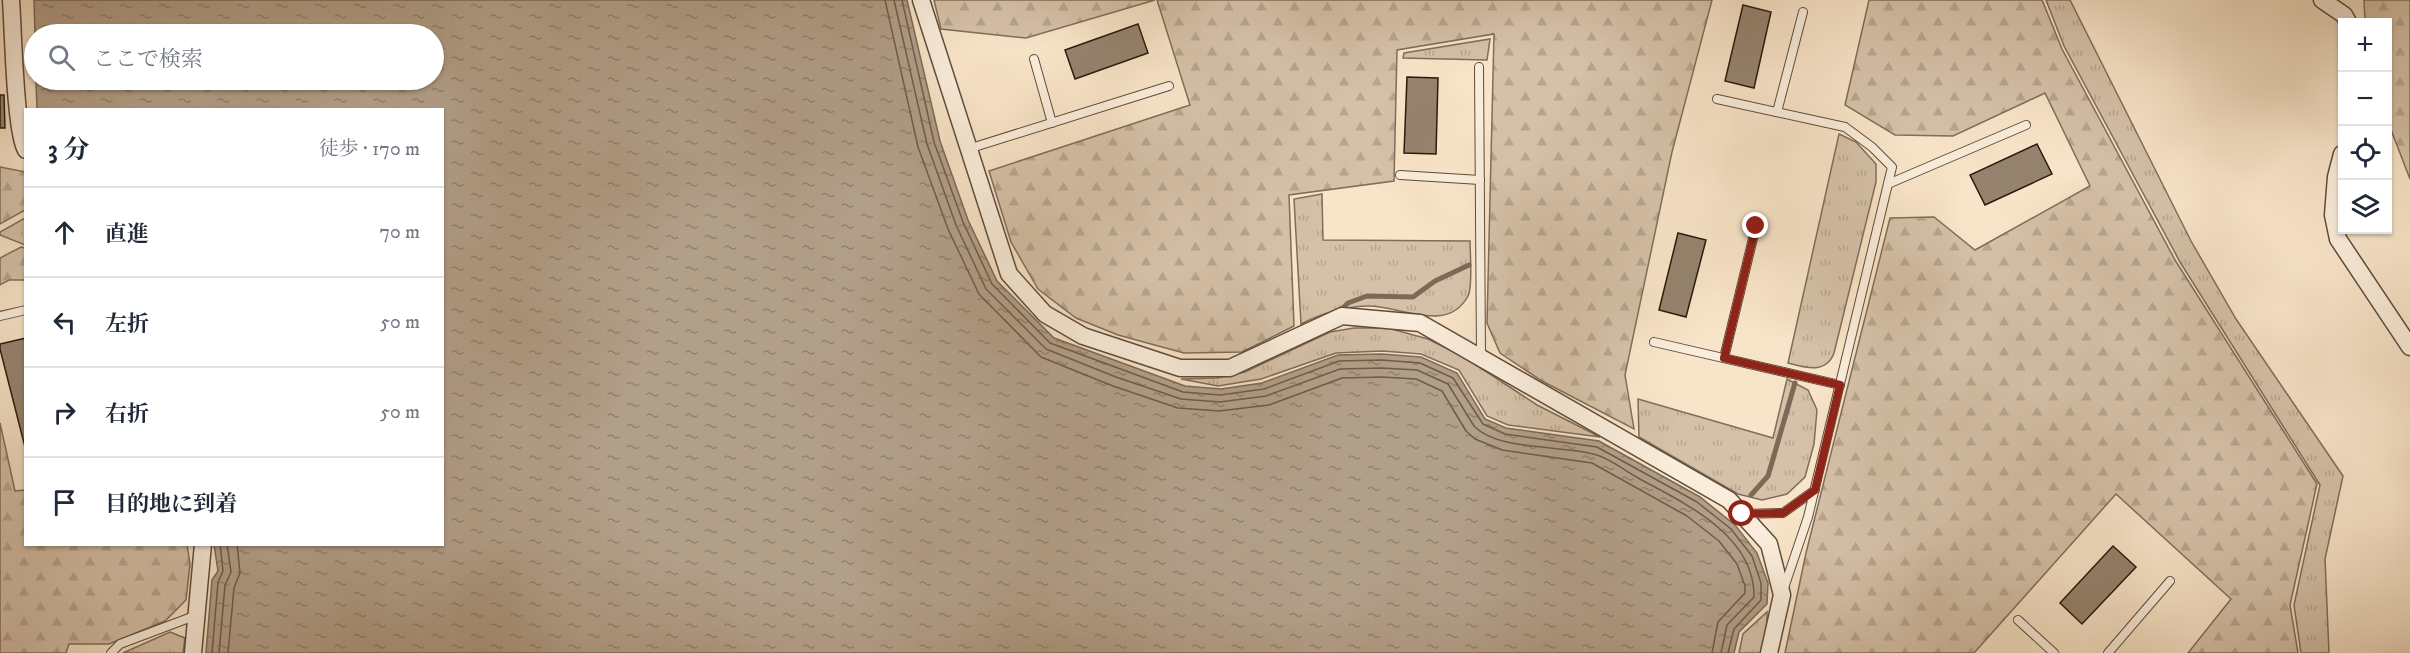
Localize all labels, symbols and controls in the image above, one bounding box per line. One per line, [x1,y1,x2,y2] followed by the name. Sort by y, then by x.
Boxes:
[2338,18,2392,234] map controls
[2338,18,2392,72] button: +
[24,24,444,90] search box
[45,41,78,74] icon: search
[93,46,203,73] text: ここで検索
[2338,72,2392,126] button: −
[2338,126,2392,180] button: locate
[48,134,89,167] text: 3 分
[319,137,420,162] text: 徒歩 · 170 m
[2338,180,2392,234] button: layers
[1742,212,1768,238] route end
[48,216,81,249] icon: ahead
[379,220,420,245] text: 70 m
[105,221,149,248] text: 直進
[48,306,81,339] icon: left
[380,310,420,335] text: 50 m
[105,311,149,338] text: 左折
[48,396,81,429] icon: right
[380,400,420,425] text: 50 m
[105,401,149,428] text: 右折
[48,486,81,519] icon: arrive
[105,491,237,518] text: 目的地に到着
[1728,500,1754,526] route start

